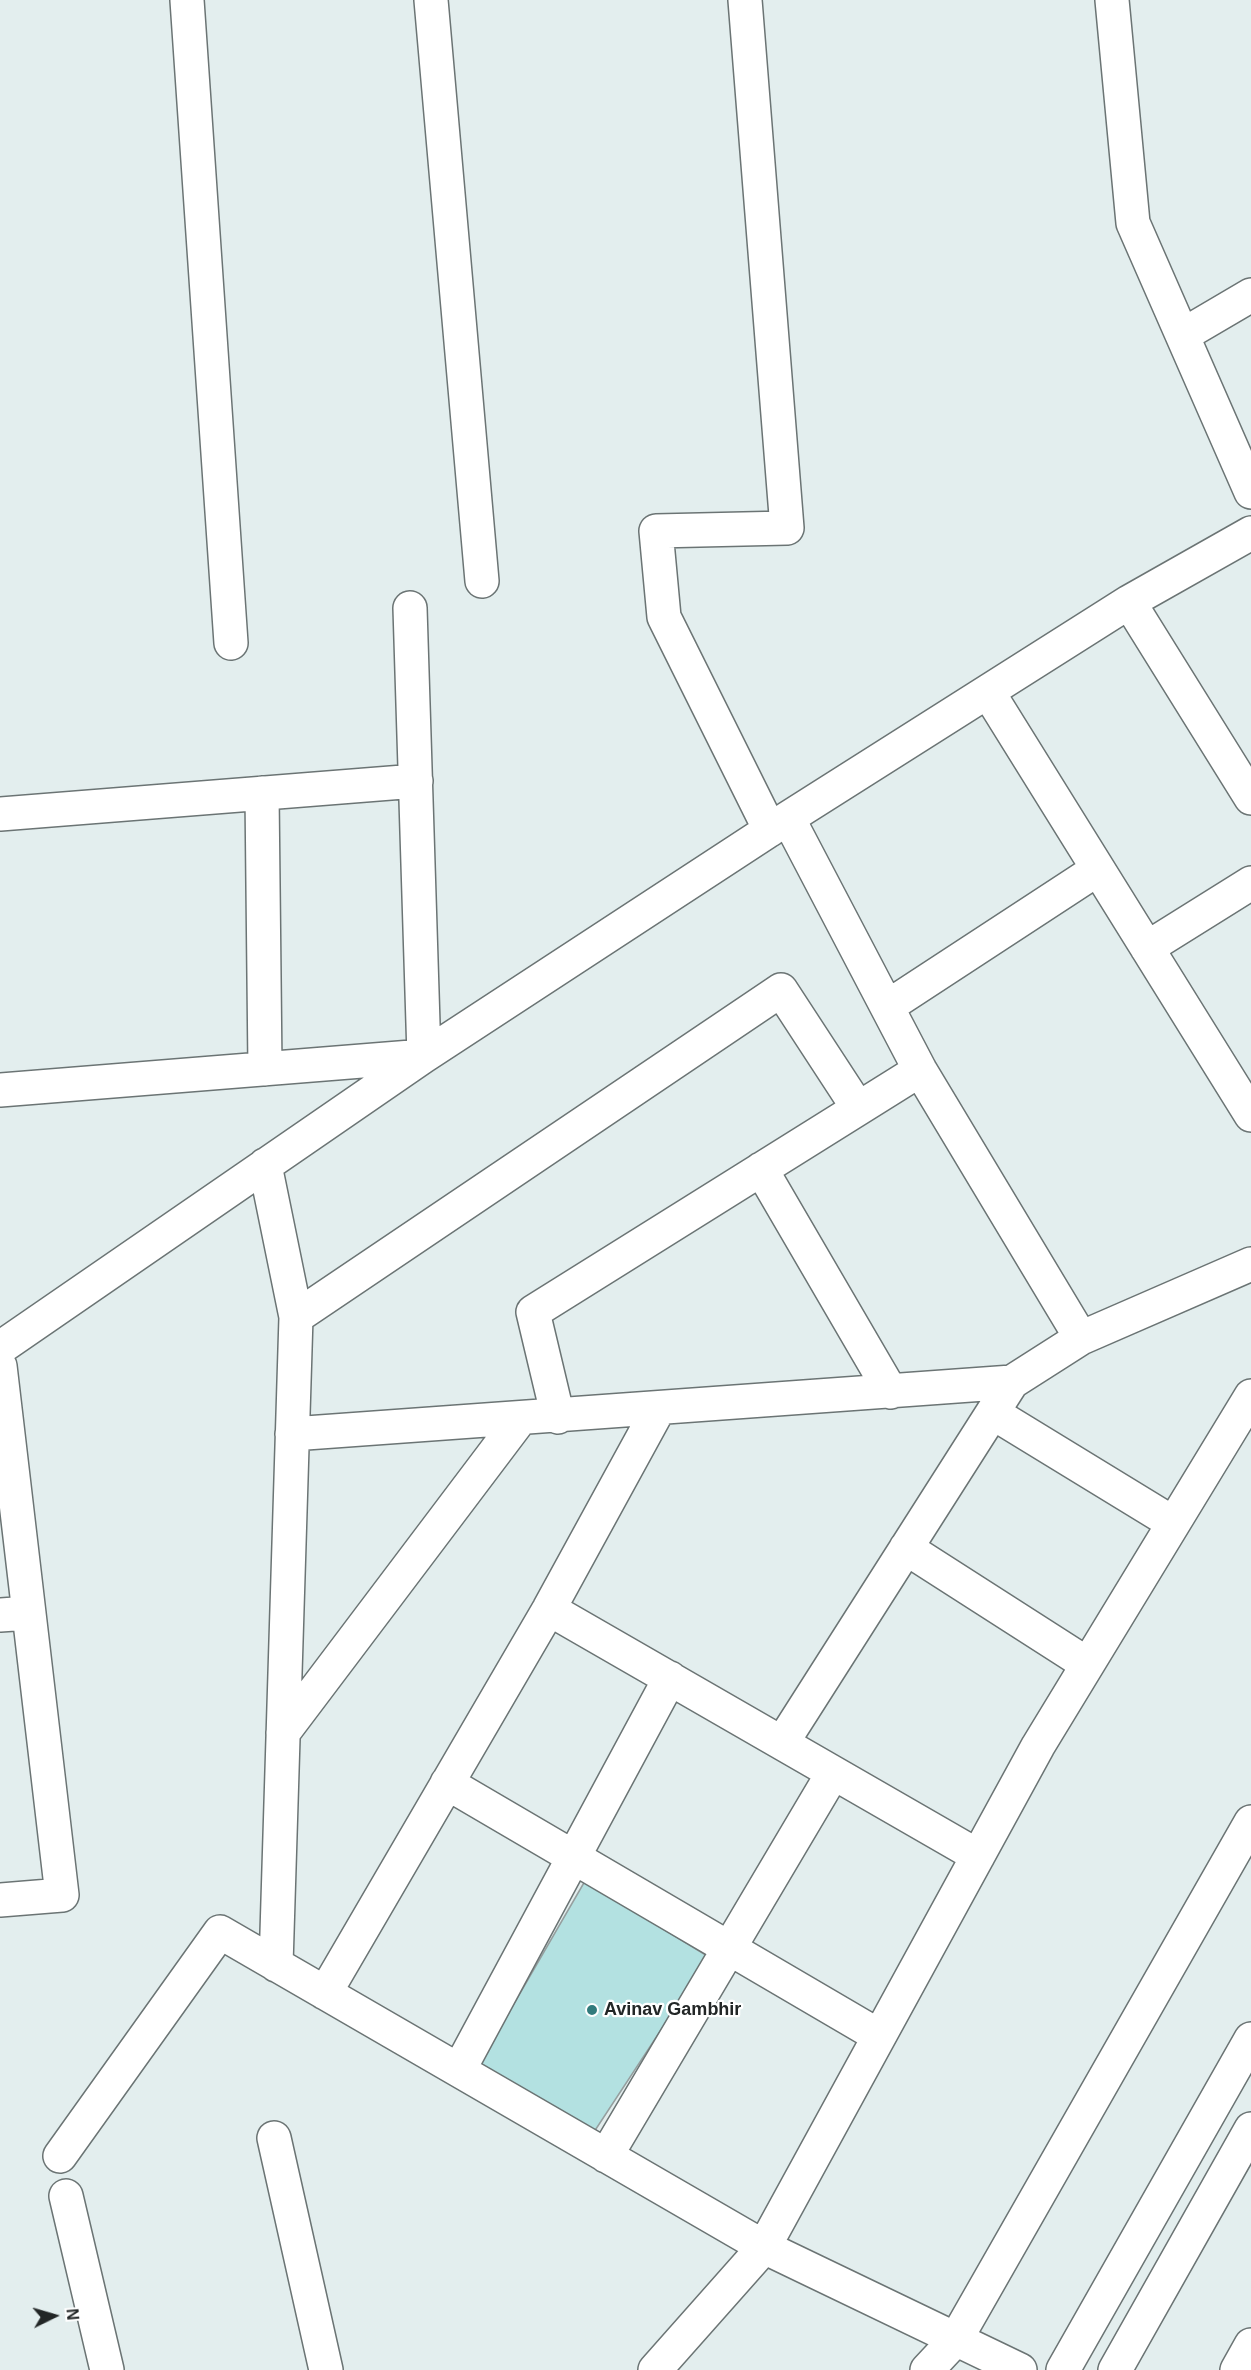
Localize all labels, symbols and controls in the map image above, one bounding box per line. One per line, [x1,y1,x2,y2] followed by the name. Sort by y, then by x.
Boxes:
[604,1999,741,2021] place label: Avinav Gambhir
[585,2003,599,2017] marker: Avinav Gambhir
[24,2286,84,2346] north arrow
[63,2308,81,2321] text: N

